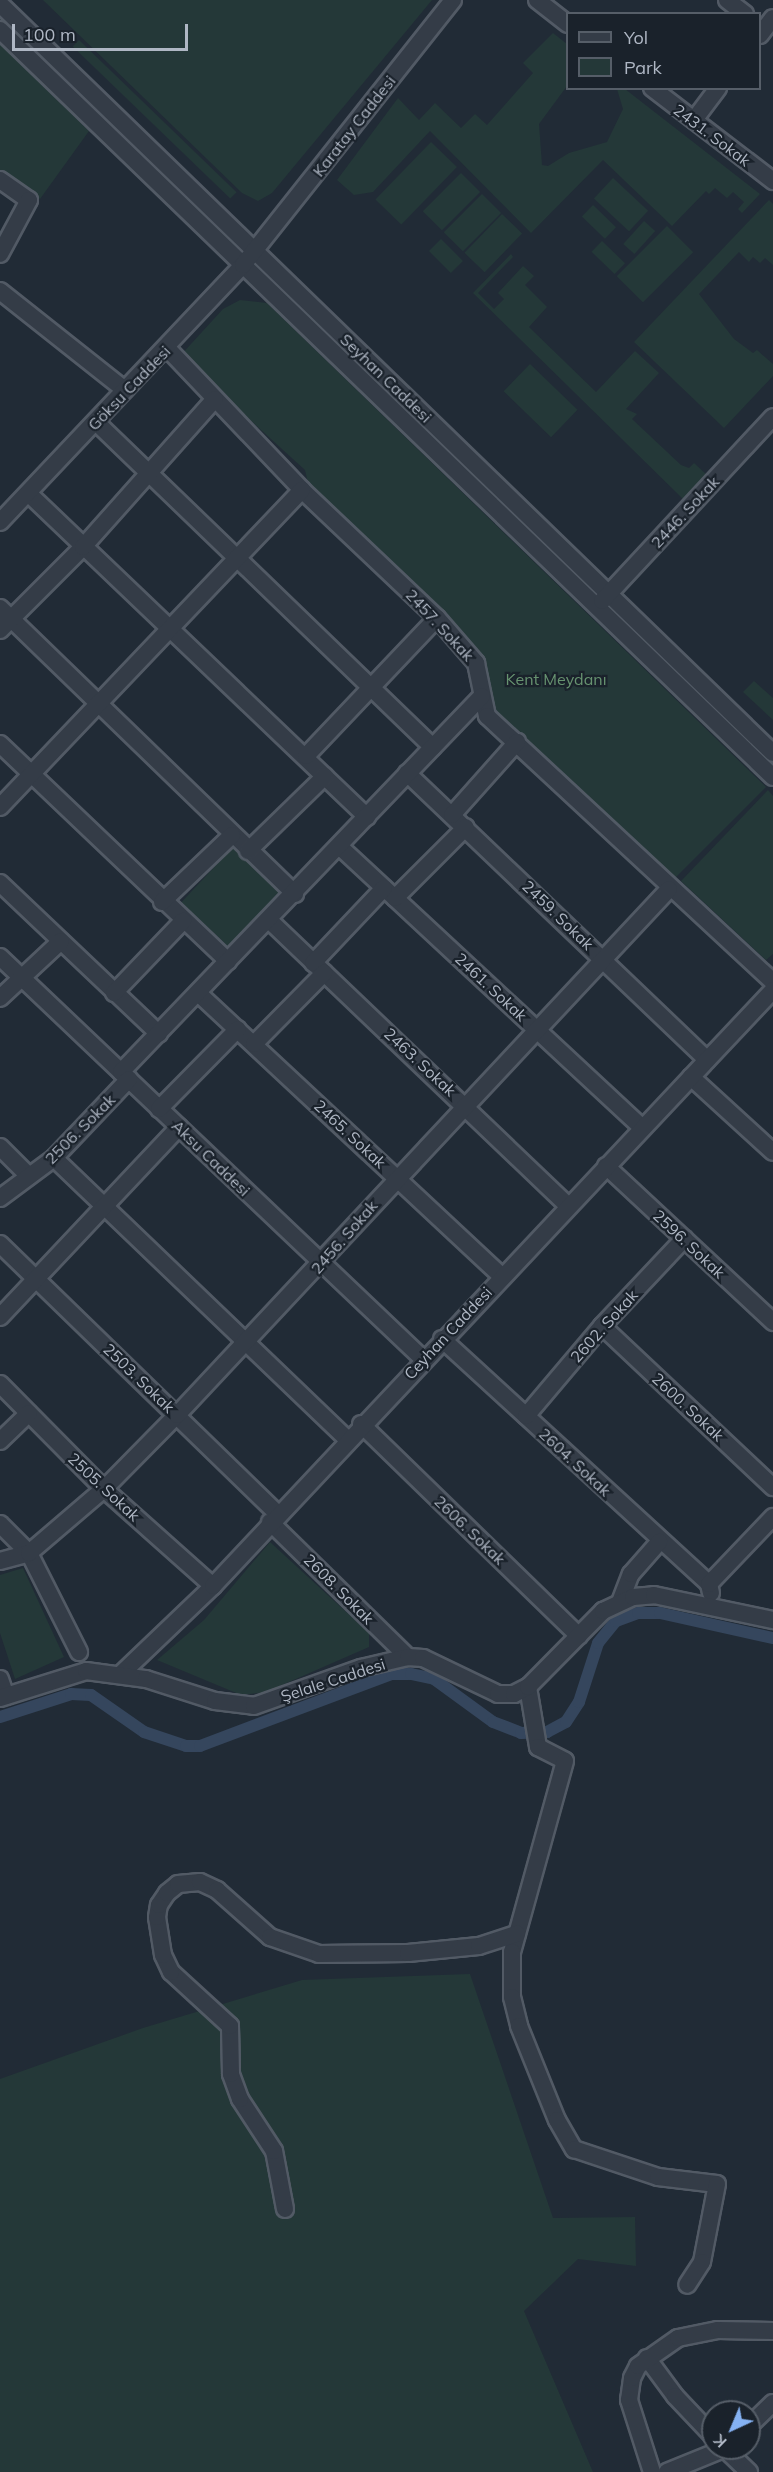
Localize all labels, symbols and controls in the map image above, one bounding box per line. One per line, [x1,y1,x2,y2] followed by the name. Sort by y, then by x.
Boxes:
[15,12,190,50] scale bar
[566,12,761,90] legend
[23,23,76,46] text: 100 m
[624,26,648,49] text: Yol
[624,56,662,79] text: Park
[309,72,399,180] street label: Karatay Caddesi
[670,100,754,170] street label: 2431. Sokak
[336,330,436,426] street label: Seyhan Caddesi
[84,342,174,434] street label: Göksu Caddesi
[647,472,723,552] street label: 2446. Sokak
[402,585,478,665] street label: 2457. Sokak
[506,669,606,689] park label: Kent Meydanı
[518,876,598,954] street label: 2459. Sokak
[451,949,531,1025] street label: 2461. Sokak
[380,1024,460,1100] street label: 2463. Sokak
[41,1090,119,1168] street label: 2506. Sokak
[310,1096,390,1172] street label: 2465. Sokak
[168,1116,254,1200] street label: Aksu Caddesi
[307,1196,381,1278] street label: 2456. Sokak
[649,1206,729,1282] street label: 2596. Sokak
[400,1283,496,1383] street label: Ceyhan Caddesi
[566,1286,642,1366] street label: 2602. Sokak
[99,1339,179,1417] street label: 2503. Sokak
[648,1369,728,1445] street label: 2600. Sokak
[535,1424,615,1500] street label: 2604. Sokak
[64,1449,144,1525] street label: 2505. Sokak
[430,1491,510,1569] street label: 2606. Sokak
[300,1550,378,1628] street label: 2608. Sokak
[278,1654,388,1706] street label: Şelale Caddesi
[701,2400,761,2460] north arrow
[709,2431,731,2452] text: K

